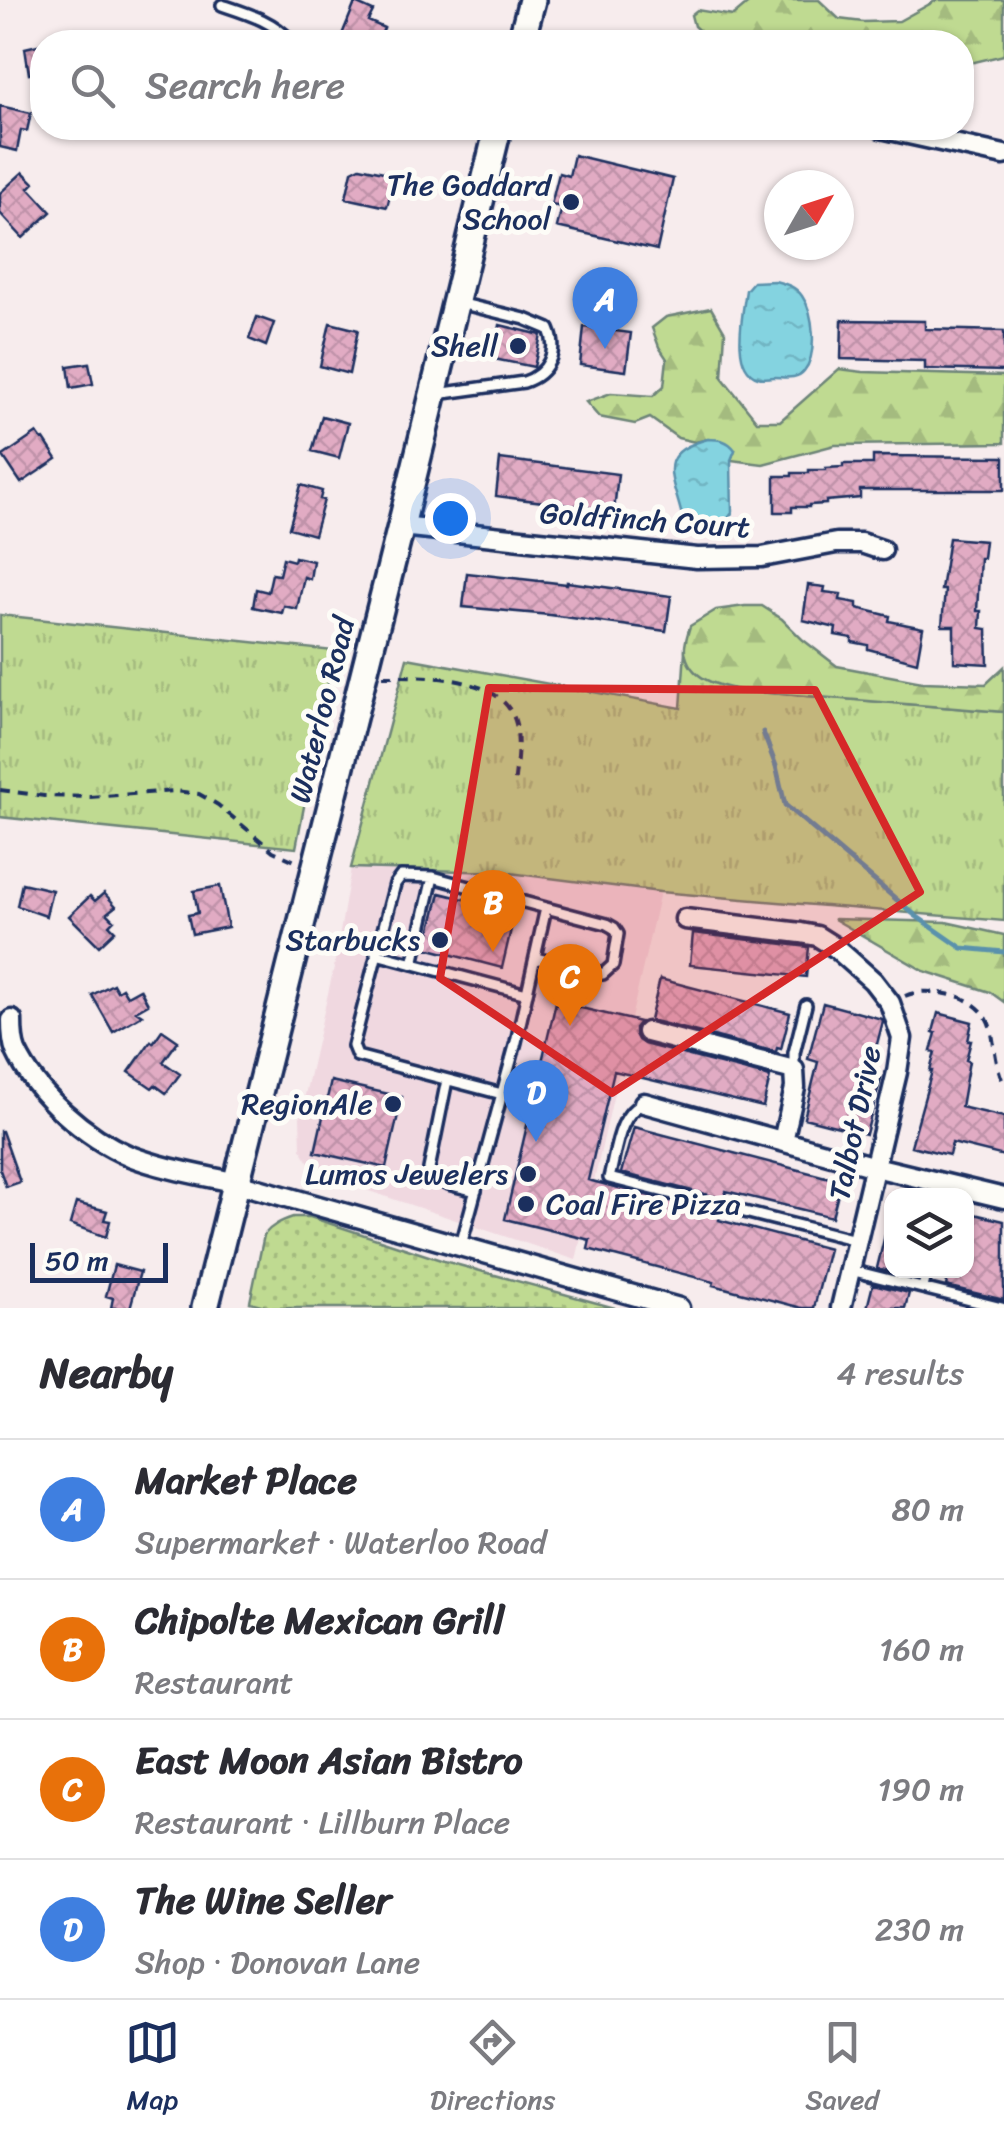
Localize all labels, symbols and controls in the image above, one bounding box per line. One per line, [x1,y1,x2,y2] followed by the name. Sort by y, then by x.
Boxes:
[30,30,974,140] search box
[145,52,345,119] text: Search here
[65,58,120,113] icon: search
[387,158,553,246] place label: The Goddard School
[764,170,854,260] north arrow
[560,191,582,213] marker: The Goddard School
[572,266,638,349] pin: A
[431,319,498,373] place label: Shell
[507,335,529,357] marker: Shell
[538,486,752,554] street label: Goldfinch Court
[425,493,476,544] your location
[273,609,372,809] street label: Waterloo Road
[460,870,526,952] pin: B
[285,913,421,967] place label: Starbucks
[429,929,451,951] marker: Starbucks
[538,944,602,1026] pin: C
[812,1041,898,1205] street label: Talbot Drive
[504,1060,568,1142] pin: D
[241,1077,373,1131] place label: RegionAle
[382,1093,404,1115] marker: RegionAle
[305,1147,509,1201] place label: Lumos Jewelers
[517,1163,539,1185] marker: Lumos Jewelers
[546,1177,741,1231] place label: Coal Fire Pizza
[884,1188,974,1278] map controls
[884,1188,974,1278] button: layers
[515,1193,537,1215] marker: Coal Fire Pizza
[45,1236,109,1285] text: 50 m
[30,1238,168,1282] scale bar
[40,1336,173,1410] text: Nearby
[836,1345,964,1402] text: 4 results
[135,1447,357,1514] text: Market Place
[62,1481,83,1538] text: A
[892,1481,964,1538] text: 80 m
[135,1514,546,1571] text: Supermarket · Waterloo Road
[135,1587,504,1654] text: Chipolte Mexican Grill
[62,1621,83,1678] text: B
[879,1621,964,1678] text: 160 m
[135,1654,293,1711] text: Restaurant
[135,1727,523,1794] text: East Moon Asian Bistro
[63,1761,82,1818] text: C
[878,1761,964,1818] text: 190 m
[135,1794,510,1851] text: Restaurant · Lillburn Place
[135,1867,391,1934] text: The Wine Seller
[63,1901,82,1958] text: D
[875,1901,964,1958] text: 230 m
[135,1934,420,1991] text: Shop · Donovan Lane
[125,2015,180,2124] tab: Map
[430,2015,555,2124] tab: Directions
[805,2015,879,2124] tab: Saved

